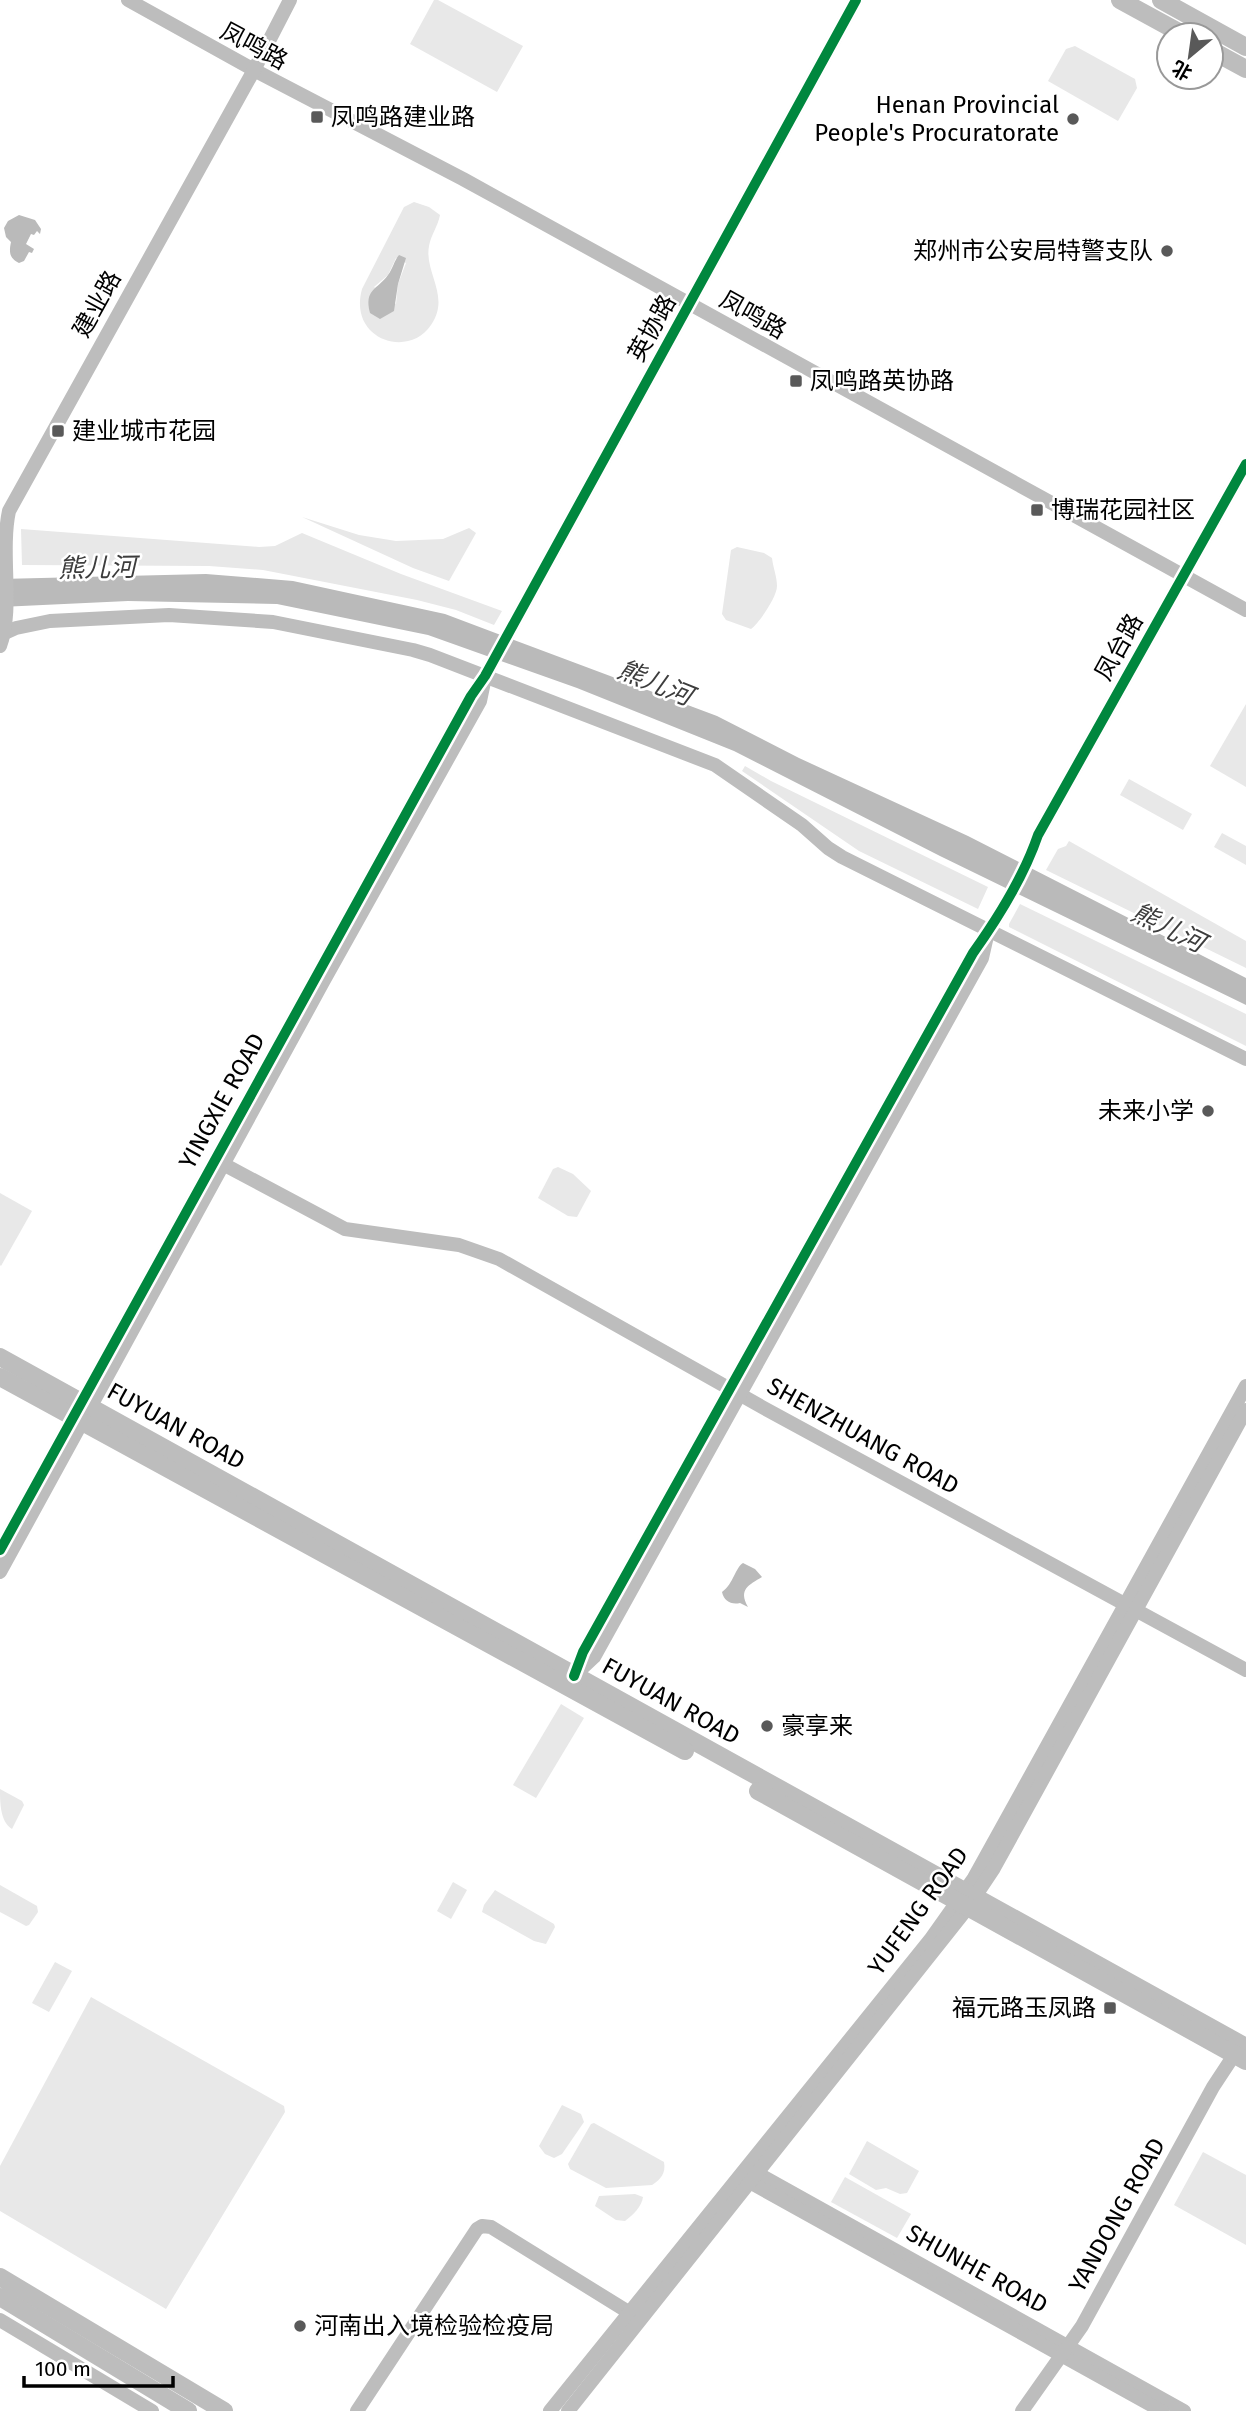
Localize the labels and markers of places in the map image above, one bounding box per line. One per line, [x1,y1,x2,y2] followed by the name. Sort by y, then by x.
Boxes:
[814,91,1059,147] place label: Henan Provincial People's Procuratorate
[331,103,475,131] place label: 凤鸣路建业路
[309,109,325,125] marker: 凤鸣路建业路
[1065,111,1081,127] marker: Henan Provincial People's Procuratorate
[913,237,1153,265] place label: 郑州市公安局特警支队
[1159,243,1175,259] marker: 郑州市公安局特警支队
[810,367,954,395] place label: 凤鸣路英协路
[788,373,804,389] marker: 凤鸣路英协路
[72,417,216,445] place label: 建业城市花园
[50,423,66,439] marker: 建业城市花园
[1051,496,1195,524] place label: 博瑞花园社区
[1029,502,1045,518] marker: 博瑞花园社区
[1098,1097,1194,1125] place label: 未来小学
[1200,1103,1216,1119] marker: 未来小学
[781,1712,853,1740] place label: 豪享来
[759,1718,775,1734] marker: 豪享来
[952,1994,1096,2022] place label: 福元路玉凤路
[1102,2000,1118,2016] marker: 福元路玉凤路
[314,2312,554,2340] place label: 河南出入境检验检疫局
[292,2318,308,2334] marker: 河南出入境检验检疫局

